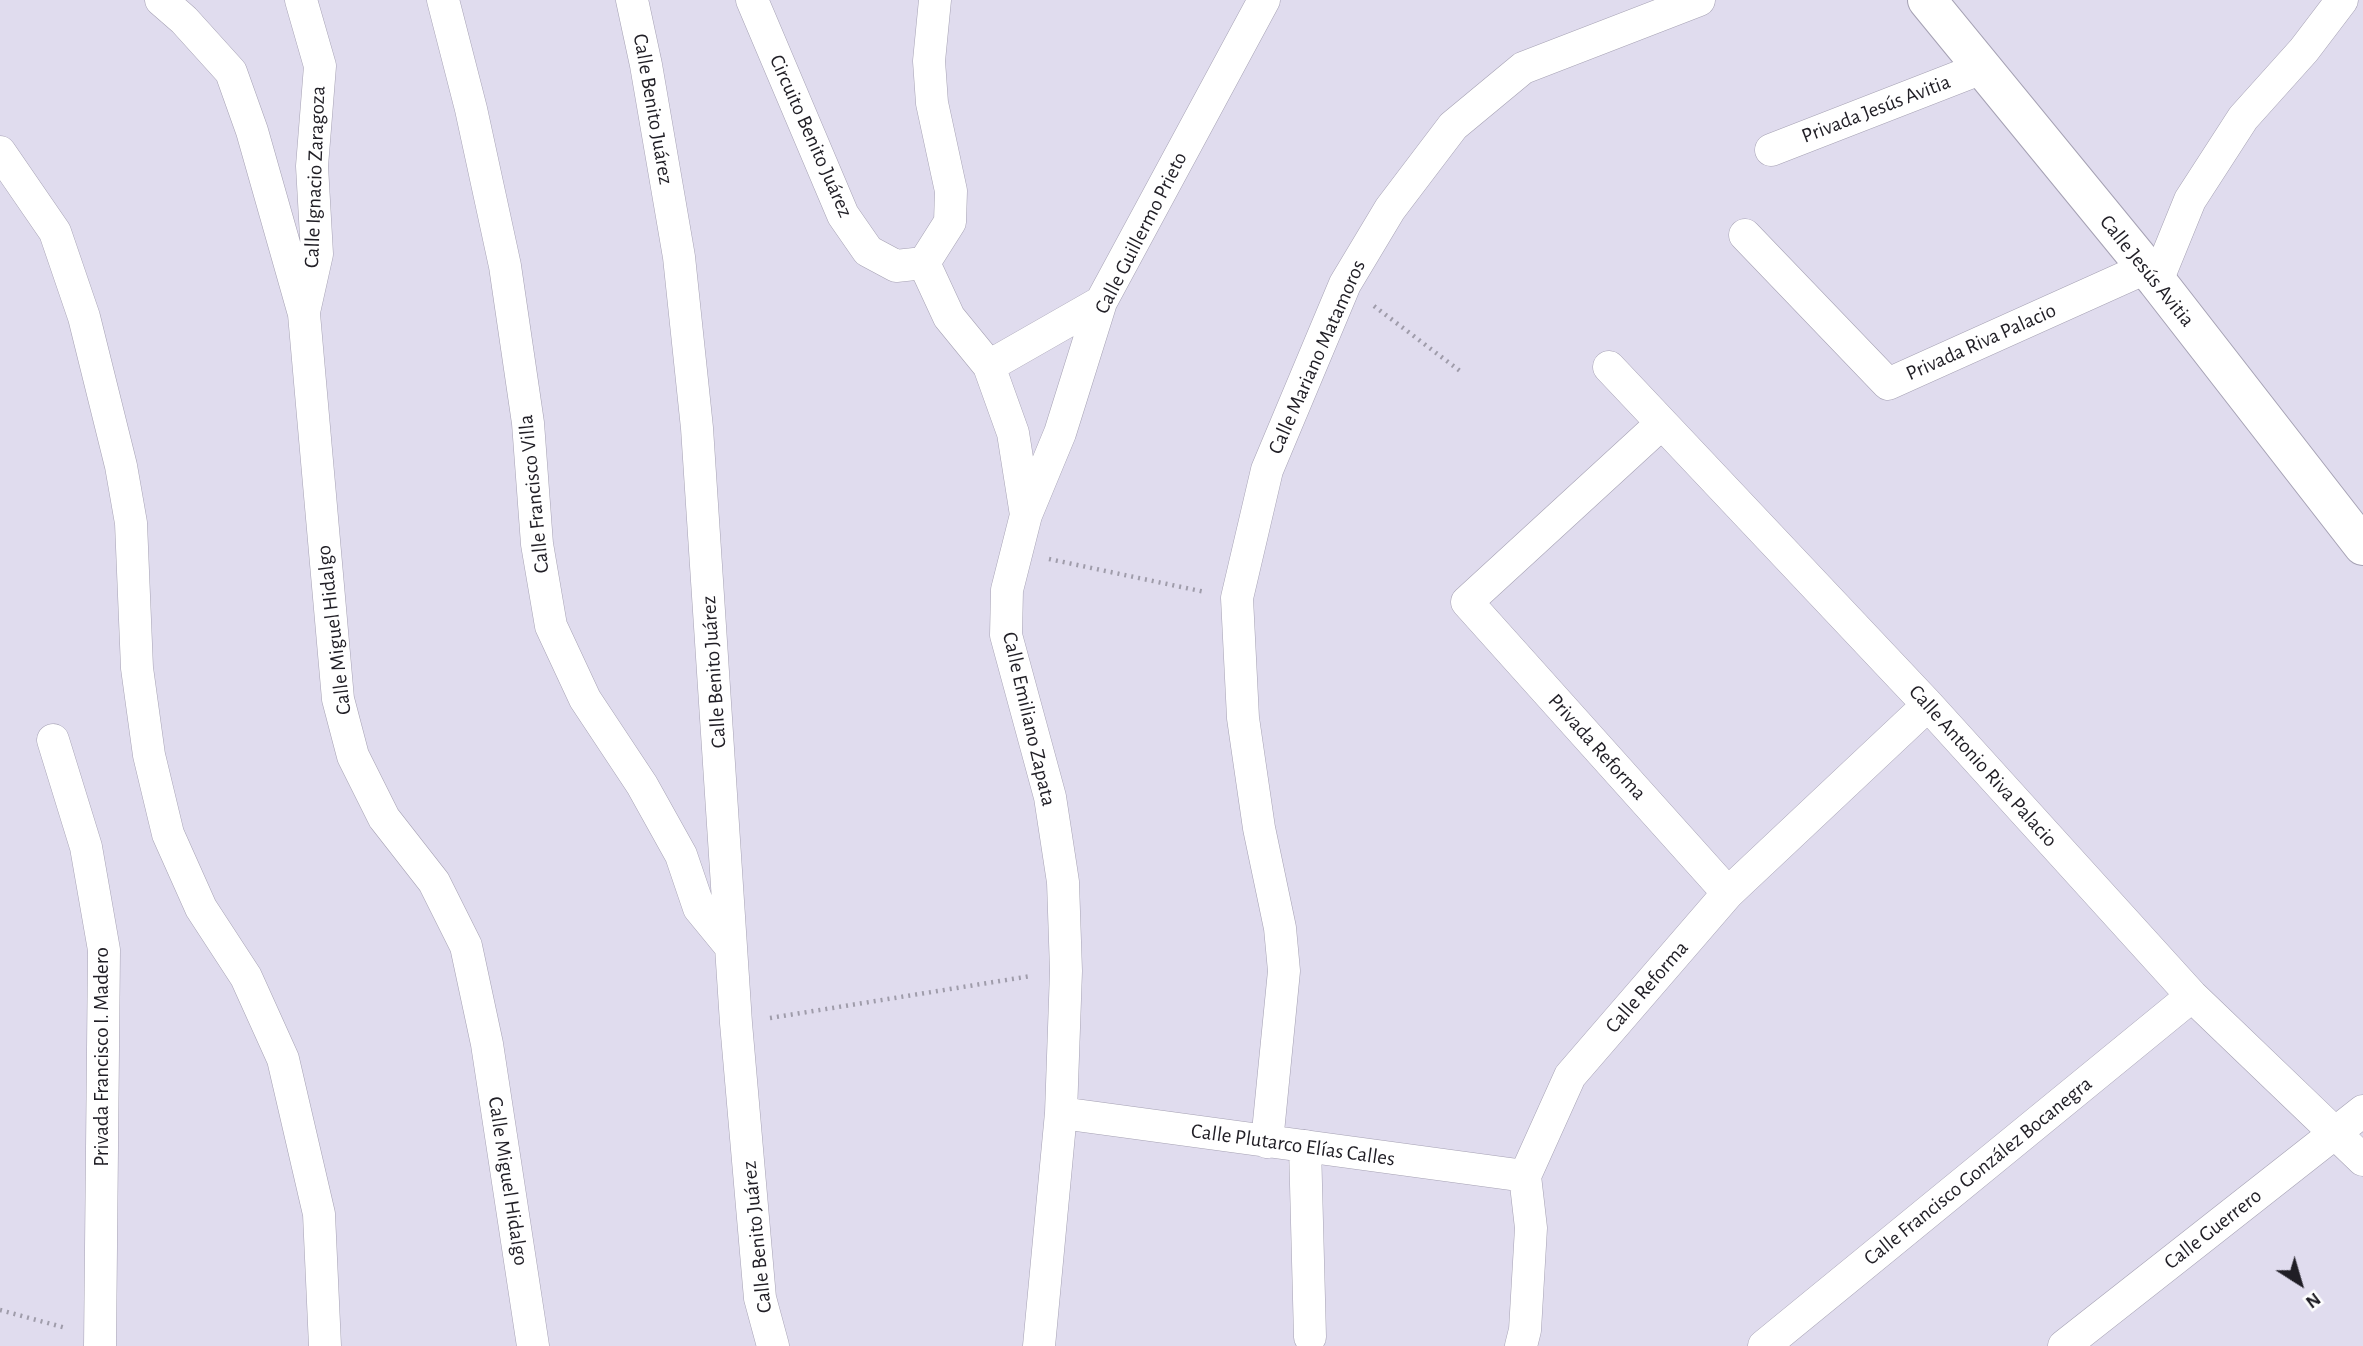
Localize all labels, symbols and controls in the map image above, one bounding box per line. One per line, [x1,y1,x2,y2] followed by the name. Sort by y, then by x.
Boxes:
[627,32,679,186] street label: Calle Benito Juárez
[764,51,858,221] street label: Circuito Benito Juárez
[1798,69,1954,149] street label: Privada Jesús Avitia
[299,85,331,269] street label: Calle Ignacio Zaragoza
[1089,148,1193,318] street label: Calle Guillermo Prieto
[2094,210,2200,332] street label: Calle Jesús Avitia
[1263,256,1371,458] street label: Calle Mariano Matamoros
[1902,298,2060,386] street label: Privada Riva Palacio
[513,414,555,574] street label: Calle Francisco Villa
[311,544,357,716] street label: Calle Miguel Hidalgo
[696,595,732,749] street label: Calle Benito Juárez
[997,629,1061,809] street label: Calle Emiliano Zapata
[1903,680,2063,852] street label: Calle Antonio Riva Palacio
[1543,689,1651,805] street label: Privada Reforma
[1600,936,1694,1038] street label: Calle Reforma
[89,947,115,1167] street label: Privada Francisco I. Madero
[1859,1071,2097,1271] street label: Calle Francisco González Bocanegra
[482,1095,534,1267] street label: Calle Miguel Hidalgo
[1189,1118,1397,1172] street label: Calle Plutarco Elías Calles
[736,1160,778,1314] street label: Calle Benito Juárez
[2159,1183,2267,1275] street label: Calle Guerrero
[2265,1248,2335,1318] north arrow
[2302,1289,2324,1312] text: N

